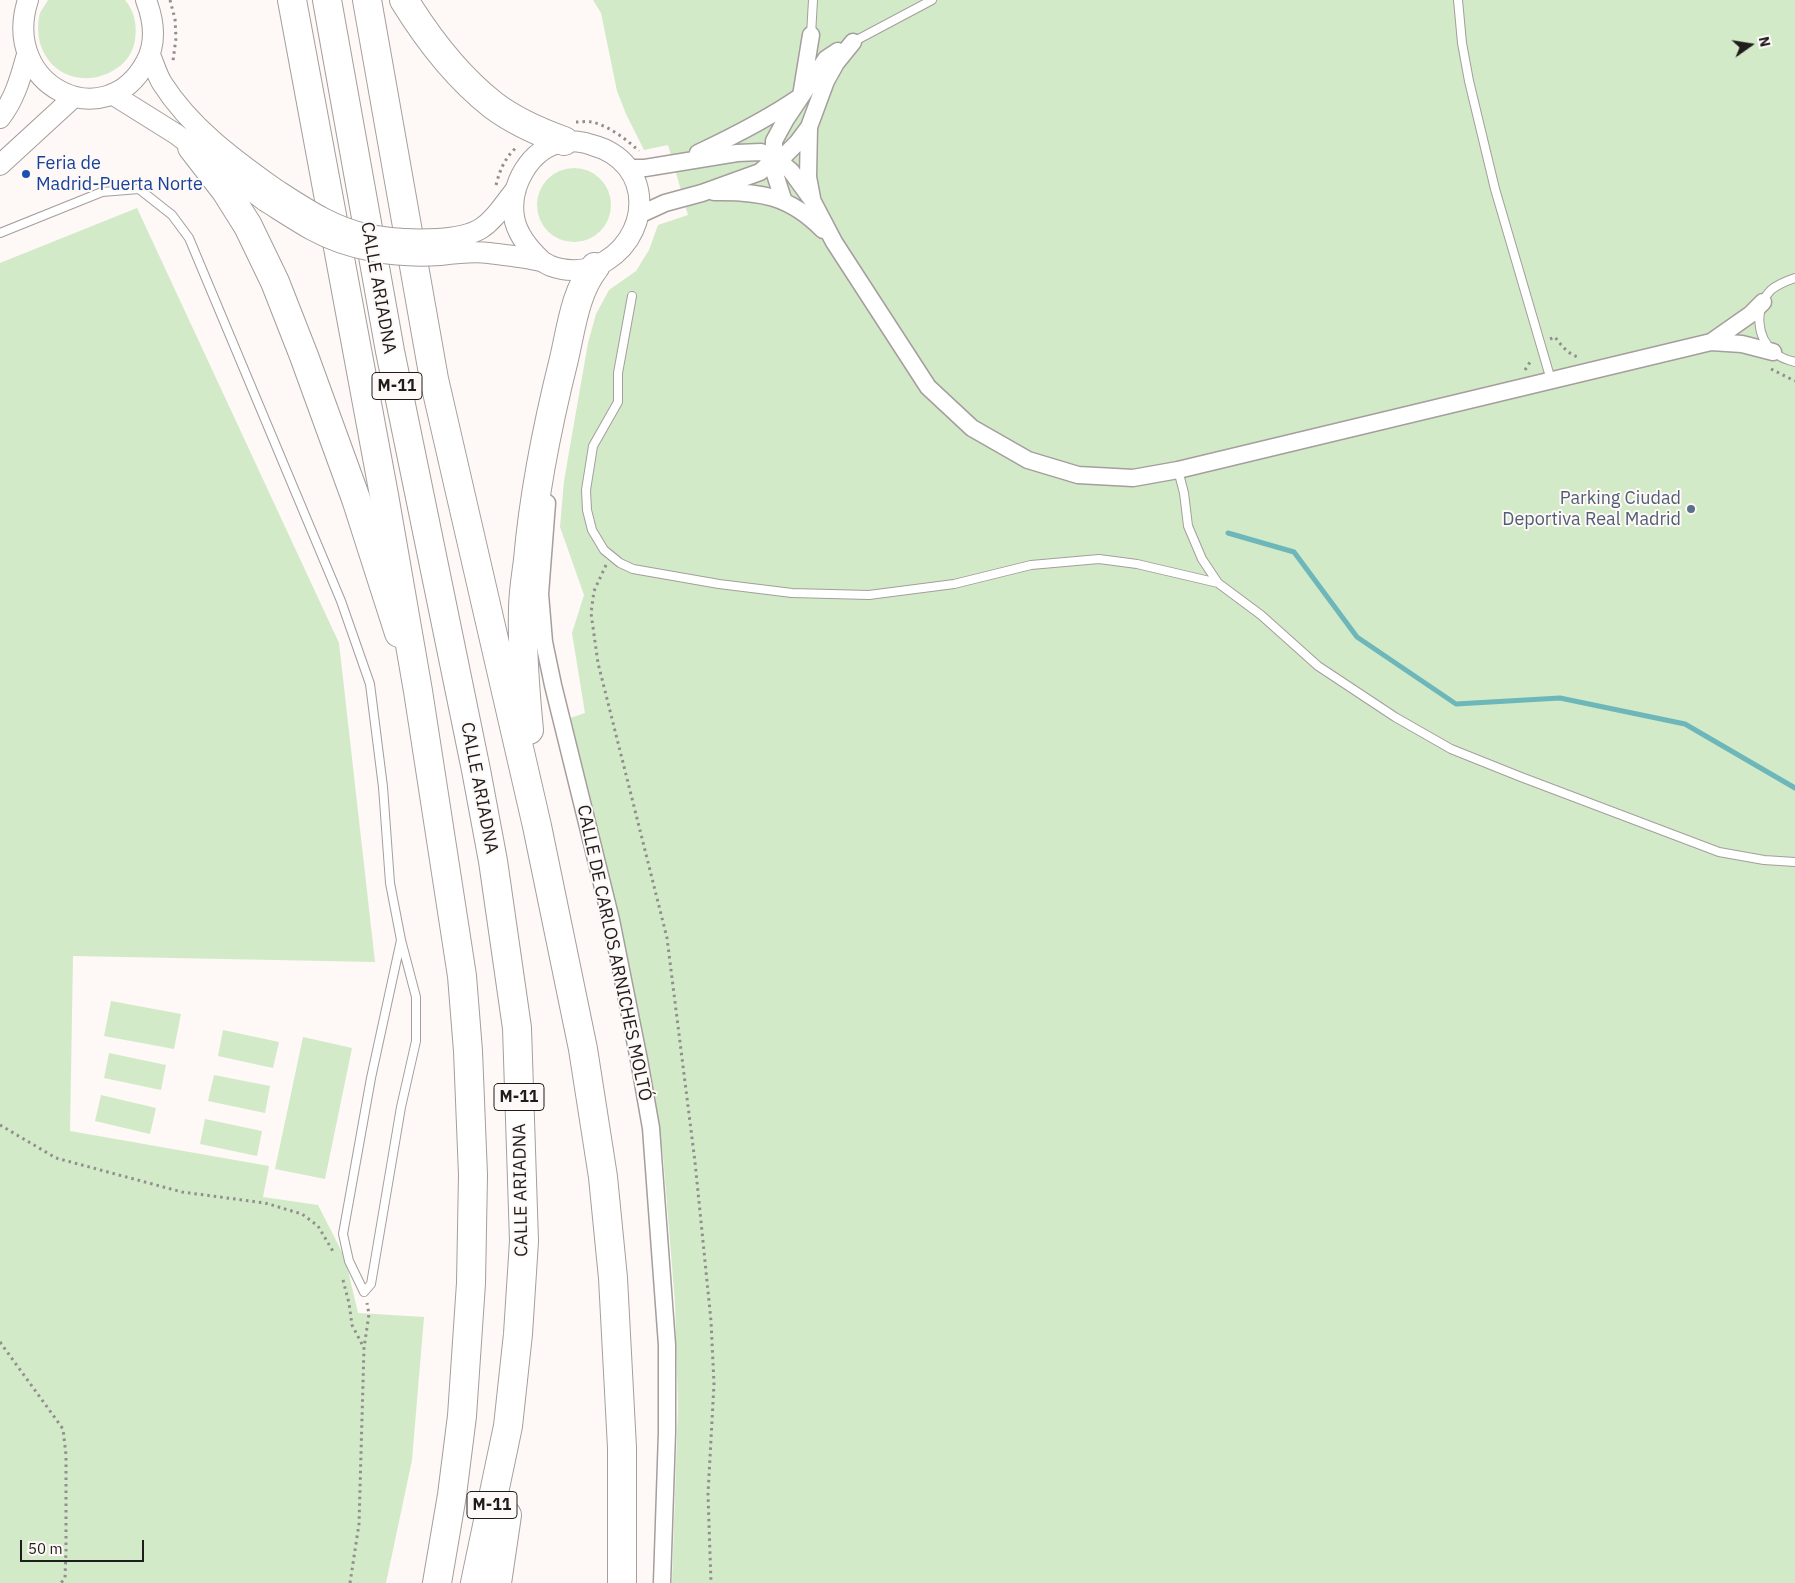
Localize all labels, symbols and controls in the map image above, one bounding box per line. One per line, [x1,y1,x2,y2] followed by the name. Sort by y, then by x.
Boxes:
[1725,20,1775,70] north arrow
[1755,35,1775,49] text: N
[36,153,203,195] place label: Feria de Madrid-Puerta Norte
[20,168,32,180] marker: Feria de Madrid-Puerta Norte
[356,220,400,356] street label: CALLE ARIADNA
[372,372,422,400] road number: M-11
[1502,488,1681,530] place label: Parking Ciudad Deportiva Real Madrid
[1685,503,1697,515] marker: Parking Ciudad Deportiva Real Madrid
[456,720,502,856] street label: CALLE ARIADNA
[572,803,656,1103] street label: CALLE DE CARLOS ARNICHES MOLTÓ
[494,1084,544,1110] road number: M-11
[509,1123,533,1257] street label: CALLE ARIADNA
[467,1492,517,1518] road number: M-11
[22,1530,146,1562] scale bar
[28,1539,63,1558] text: 50 m

